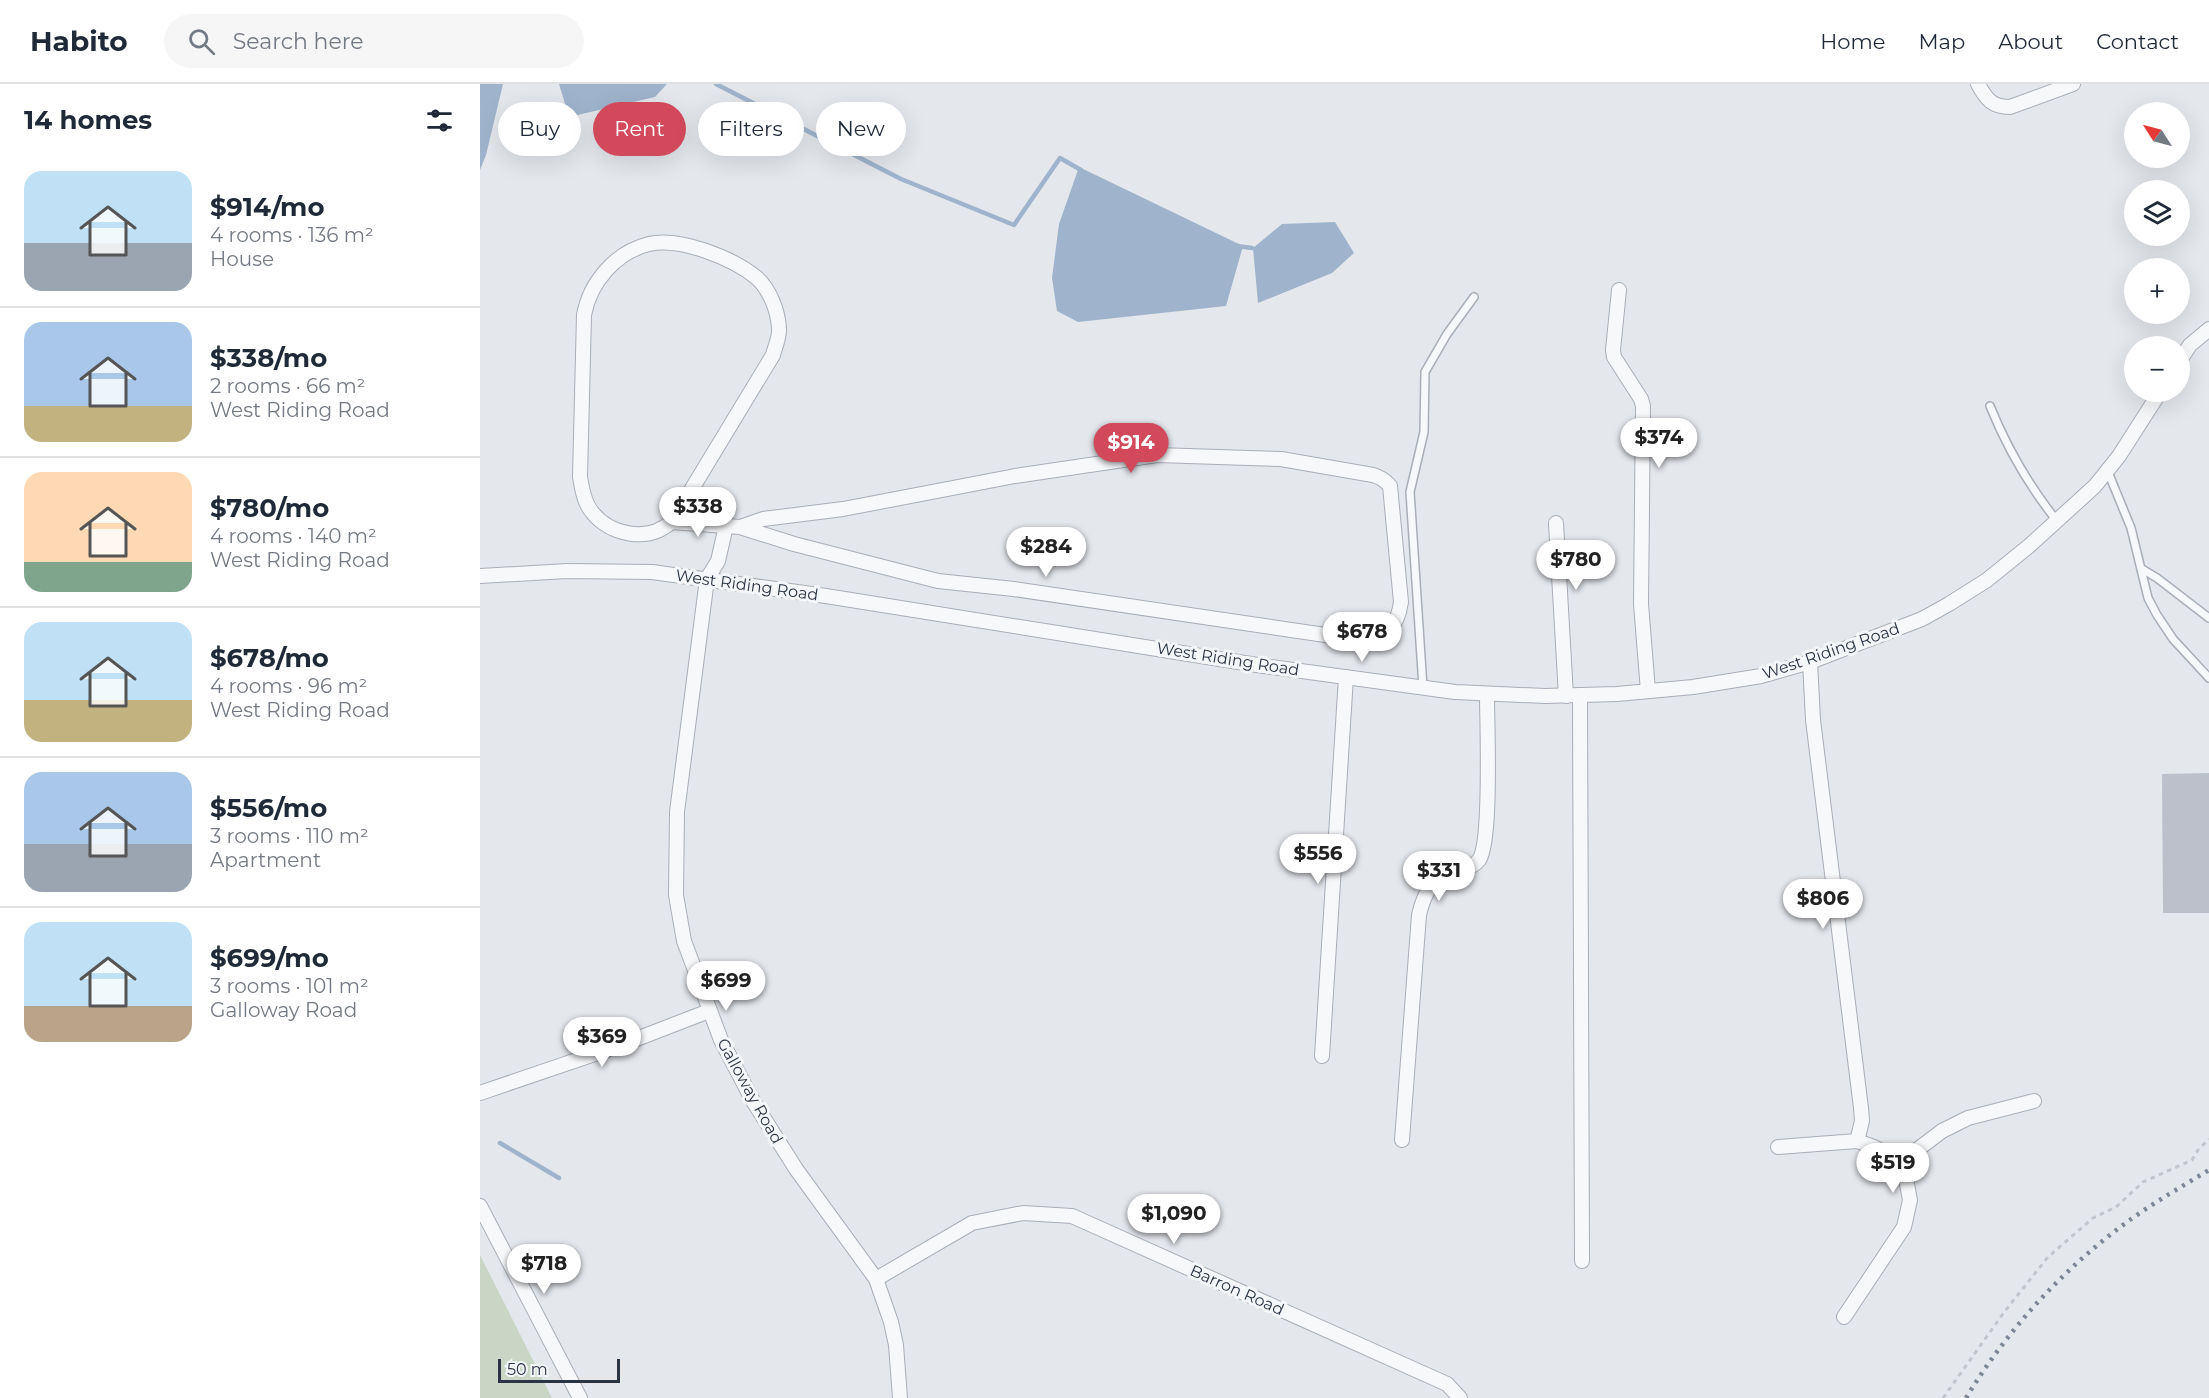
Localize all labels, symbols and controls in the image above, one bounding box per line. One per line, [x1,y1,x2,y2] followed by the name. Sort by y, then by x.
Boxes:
[164,14,584,68] search box
[30,24,128,58] text: Habito
[185,25,218,58] icon: search
[233,28,364,55] text: Search here
[1820,29,1885,54] text: Home
[1918,29,1965,54] text: Map
[1998,29,2063,54] text: About
[2096,29,2179,54] text: Contact
[498,102,581,156] chip: Buy
[593,102,686,156] chip: Rent
[698,102,804,156] chip: Filters
[816,102,906,156] chip: New
[2124,102,2190,168] north arrow
[2124,102,2190,402] map controls
[24,104,152,136] text: 14 homes
[423,104,456,137] icon: filters
[2124,180,2190,246] button: layers
[210,191,324,223] text: $914/mo
[72,195,144,267] icon: home
[210,223,374,247] text: 4 rooms · 136 m²
[210,247,274,271] text: House
[2124,258,2190,324] button: +
[2124,336,2190,402] button: −
[210,342,327,374] text: $338/mo
[72,346,144,418] icon: home
[210,374,365,398] text: 2 rooms · 66 m²
[210,398,390,422] text: West Riding Road
[1623,418,1695,469] pin: $374
[1095,423,1167,474] pin: $914
[1634,425,1684,449] text: $374
[1108,430,1154,454] text: $914
[662,487,734,538] pin: $338
[210,492,329,524] text: $780/mo
[673,494,723,518] text: $338
[72,496,144,568] icon: home
[210,524,377,548] text: 4 rooms · 140 m²
[1010,527,1082,578] pin: $284
[1020,534,1072,558] text: $284
[1540,540,1612,591] pin: $780
[1550,547,1602,571] text: $780
[210,548,390,572] text: West Riding Road
[674,566,820,604] street label: West Riding Road
[1326,612,1398,663] pin: $678
[1337,619,1387,643] text: $678
[1760,619,1902,683] street label: West Riding Road
[1155,638,1301,680] street label: West Riding Road
[210,642,329,674] text: $678/mo
[72,646,144,718] icon: home
[210,674,367,698] text: 4 rooms · 96 m²
[210,698,390,722] text: West Riding Road
[210,792,327,824] text: $556/mo
[72,796,144,868] icon: home
[210,824,369,848] text: 3 rooms · 110 m²
[1282,834,1354,885] pin: $556
[1293,841,1343,865] text: $556
[210,848,321,872] text: Apartment
[1403,851,1475,902] pin: $331
[1417,858,1461,882] text: $331
[1787,879,1859,930] pin: $806
[1797,886,1849,910] text: $806
[210,942,329,974] text: $699/mo
[72,946,144,1018] icon: home
[690,961,762,1012] pin: $699
[701,968,751,992] text: $699
[210,974,369,998] text: 3 rooms · 101 m²
[210,998,357,1022] text: Galloway Road
[566,1017,638,1068] pin: $369
[577,1024,627,1048] text: $369
[713,1035,787,1147] street label: Galloway Road
[1857,1143,1929,1194] pin: $519
[1870,1150,1916,1174] text: $519
[1125,1194,1223,1245] pin: $1,090
[1141,1201,1207,1225] text: $1,090
[508,1244,580,1295] pin: $718
[521,1251,567,1275] text: $718
[1187,1261,1287,1319] street label: Barron Road
[498,1356,620,1384] scale bar
[507,1360,548,1379] text: 50 m

